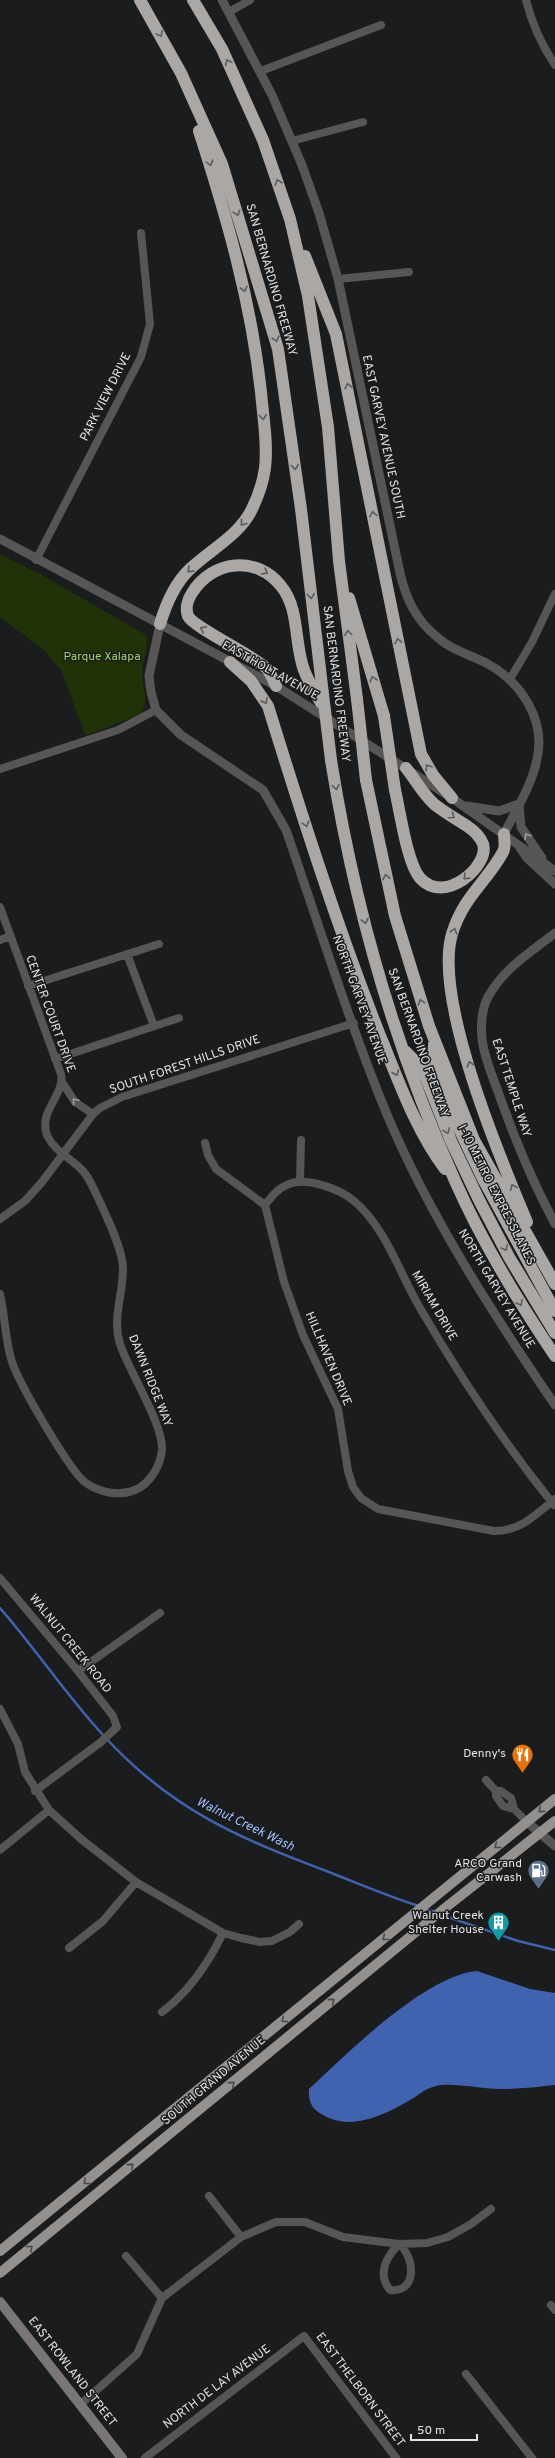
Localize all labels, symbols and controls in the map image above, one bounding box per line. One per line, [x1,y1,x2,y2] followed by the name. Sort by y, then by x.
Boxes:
[155,29,162,37] one-way arrow
[225,59,233,67] one-way arrow
[205,160,214,167] one-way arrow
[274,179,282,186] one-way arrow
[242,202,301,358] street label: SAN BERNARDINO FREEWAY
[232,209,241,216] one-way arrow
[239,286,247,292] one-way arrow
[271,336,279,342] one-way arrow
[77,350,135,444] street label: PARK VIEW DRIVE
[358,354,408,520] street label: EAST GARVEY AVENUE SOUTH
[344,383,352,389] one-way arrow
[259,414,268,420] one-way arrow
[290,464,299,470] one-way arrow
[369,511,378,517] one-way arrow
[240,518,247,525] one-way arrow
[187,565,194,573] one-way arrow
[261,568,268,575] one-way arrow
[306,593,315,599] one-way arrow
[318,605,354,764] street label: SAN BERNARDINO FREEWAY
[200,626,208,634] one-way arrow
[344,630,353,636] one-way arrow
[219,638,321,704] street label: EAST HOLT AVENUE
[394,638,403,644] one-way arrow
[63,649,141,665] park label: Parque Xalapa
[369,675,378,682] one-way arrow
[260,697,267,704] one-way arrow
[425,764,433,771] one-way arrow
[331,784,340,791] one-way arrow
[448,811,455,819] one-way arrow
[301,821,310,828] one-way arrow
[524,833,532,840] one-way arrow
[383,873,391,880] one-way arrow
[463,873,471,880] one-way arrow
[361,918,369,924] one-way arrow
[449,928,458,935] one-way arrow
[328,933,390,1067] street label: NORTH GARVEY AVENUE
[21,953,79,1075] street label: CENTER COURT DRIVE
[383,966,453,1120] street label: SAN BERNARDINO FREEWAY
[417,998,426,1005] one-way arrow
[108,1032,262,1098] street label: SOUTH FOREST HILLS DRIVE
[487,1037,535,1140] street label: EAST TEMPLE WAY
[466,1061,475,1068] one-way arrow
[391,1069,399,1077] one-way arrow
[73,1098,80,1105] one-way arrow
[453,1122,539,1268] street label: I-10 METRO EXPRESSLANES
[442,1127,450,1135] one-way arrow
[509,1184,517,1191] one-way arrow
[454,1226,538,1352] street label: NORTH GARVEY AVENUE
[500,1244,507,1251] one-way arrow
[407,1268,461,1344] street label: MIRIAM DRIVE
[516,1299,523,1306] one-way arrow
[301,1310,355,1408] street label: HILLHAVEN DRIVE
[124,1332,176,1430] street label: DAWN RIDGE WAY
[25,1591,115,1697] street label: WALNUT CREEK ROAD
[509,1741,535,1774] restaurant icon: Denny's
[463,1746,506,1762] place label: Denny's
[193,1794,297,1856] water label: Walnut Creek Wash
[538,1806,546,1813] one-way arrow
[494,1842,502,1849] one-way arrow
[454,1856,522,1886] place label: ARCO Grand Carwash
[525,1858,551,1891] fuel station icon: ARCO Grand Carwash
[408,1908,484,1938] place label: Walnut Creek Shelter House
[486,1910,512,1943] building icon: Walnut Creek Shelter House
[383,1933,390,1940] one-way arrow
[327,1998,334,2005] one-way arrow
[282,2015,289,2022] one-way arrow
[159,2033,269,2129] street label: SOUTH GRAND AVENUE
[227,2081,234,2088] one-way arrow
[127,2164,134,2171] one-way arrow
[83,2177,90,2184] one-way arrow
[26,2246,33,2253] one-way arrow
[24,2314,120,2430] street label: EAST ROWLAND STREET
[312,2330,408,2450] street label: EAST THELBORN STREET
[160,2341,274,2433] street label: NORTH DE LAY AVENUE
[411,2416,477,2442] scale bar
[417,2423,445,2439] text: 50 m

